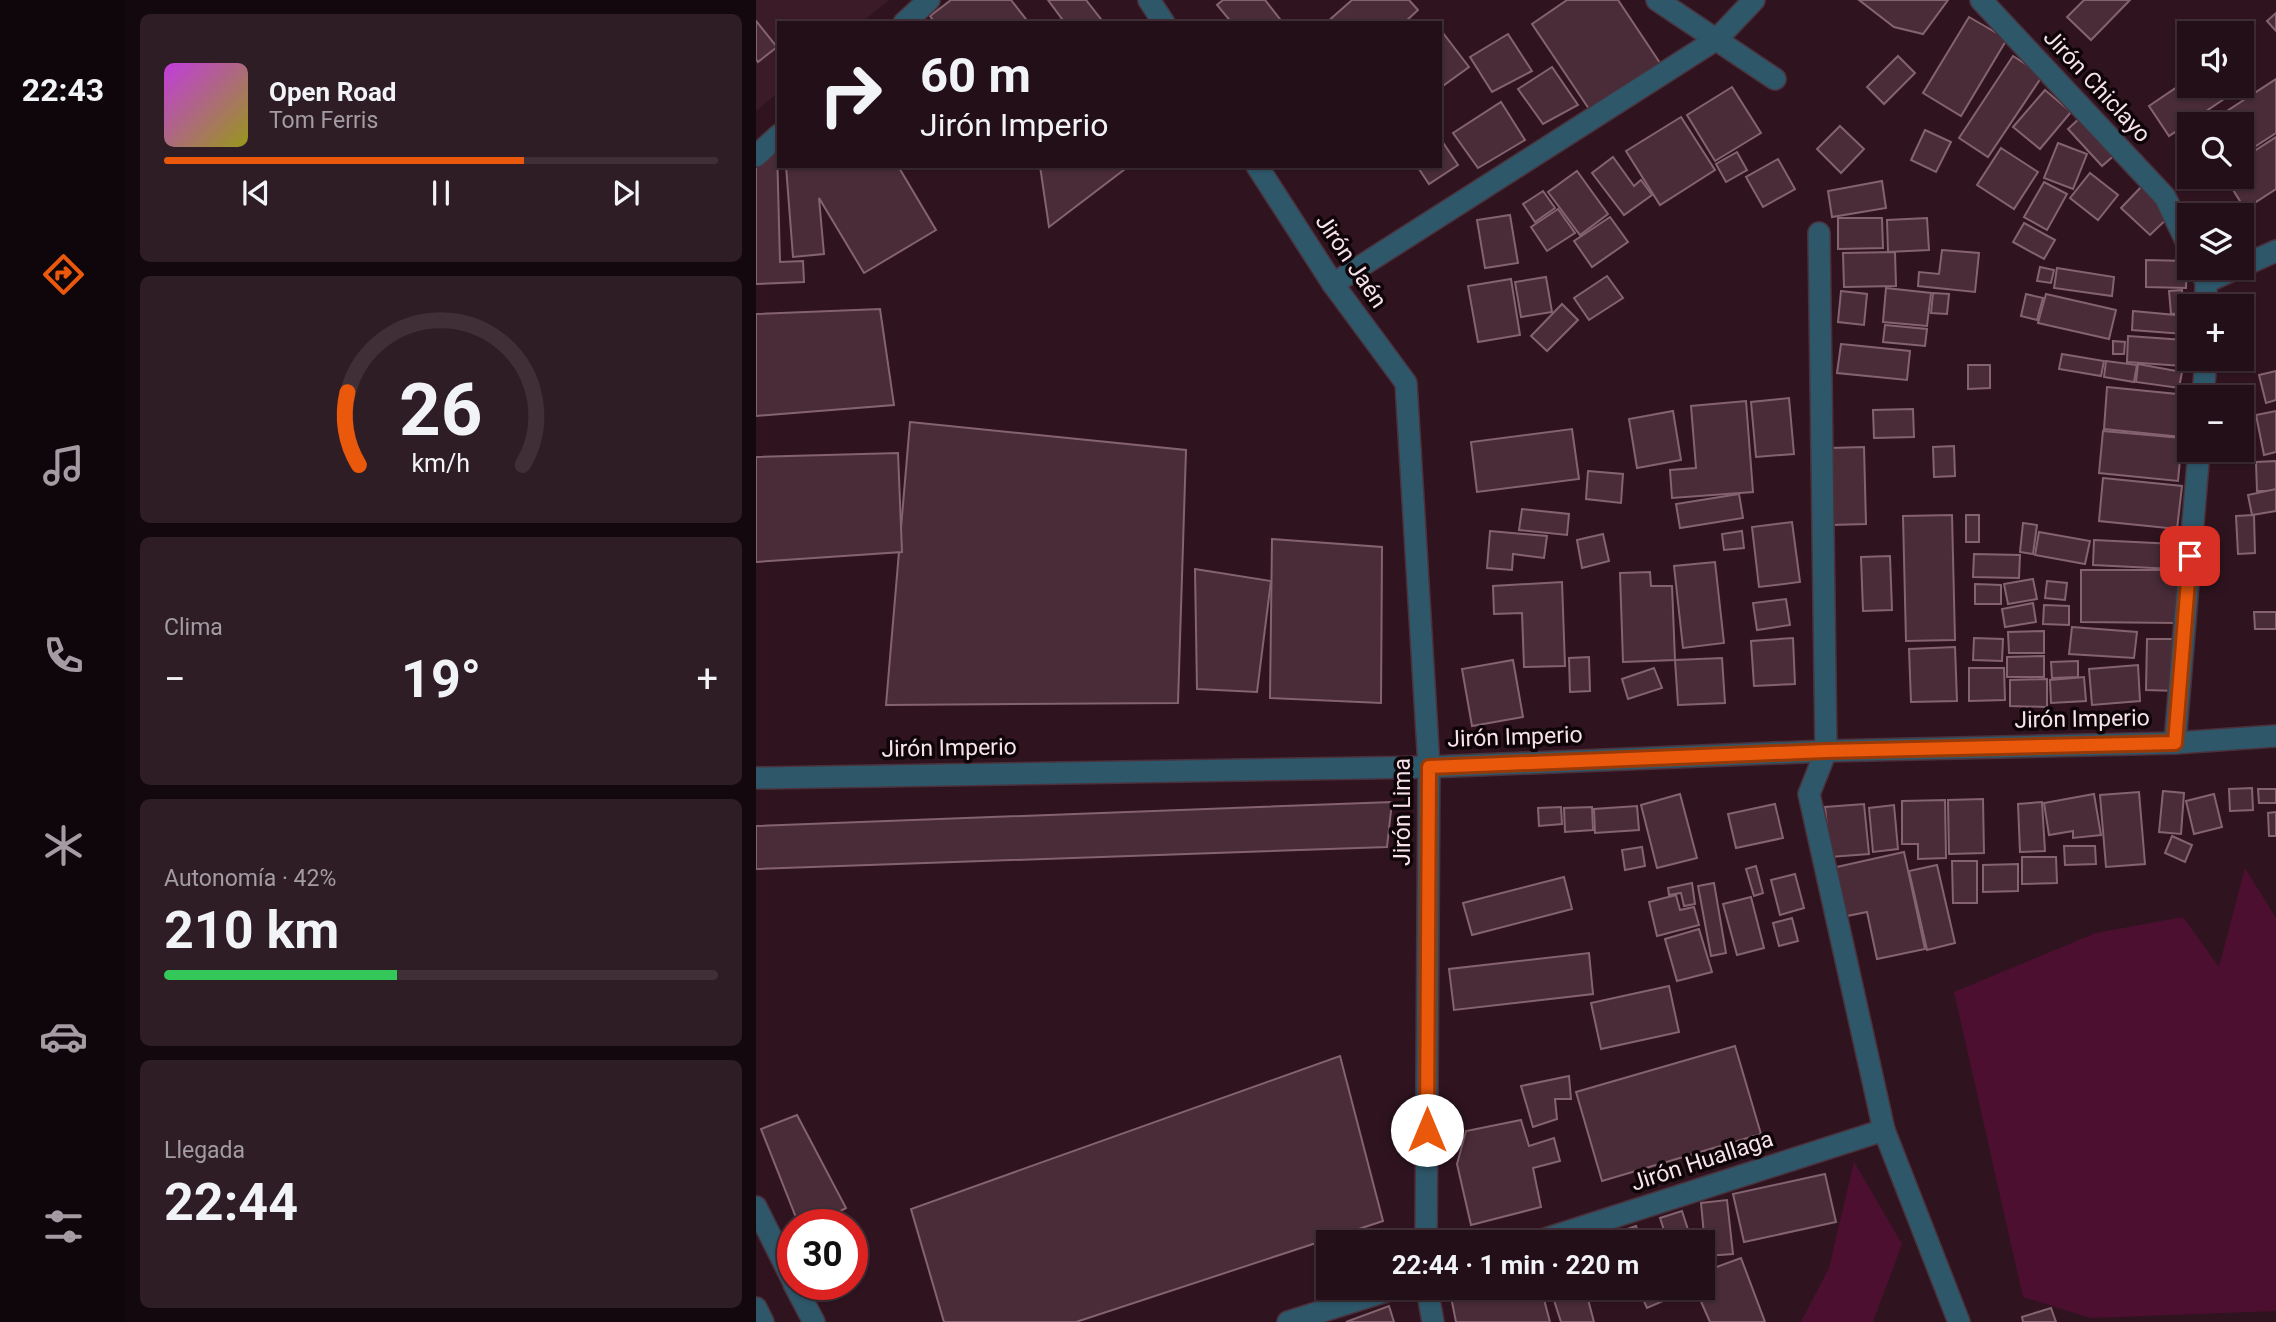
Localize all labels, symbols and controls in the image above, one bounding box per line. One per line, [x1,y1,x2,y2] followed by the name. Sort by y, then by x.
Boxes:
[2177,21,2254,462] map controls
[2177,21,2254,98] button: sound
[2038,24,2156,148] street label: Jirón Chiclayo
[920,47,1031,104] text: 60 m
[805,49,896,140] icon: right
[22,71,104,109] text: 22:43
[269,77,397,107] text: Open Road
[920,106,1108,144] text: Jirón Imperio
[269,107,378,134] text: Tom Ferris
[2177,112,2254,189] button: search
[237,174,275,212] icon: previous
[422,174,460,212] icon: pause
[607,174,645,212] icon: next
[2177,203,2254,280] button: layers
[1310,209,1392,313] street label: Jirón Jaén
[39,250,88,299] icon: directions
[2177,294,2254,371] button: +
[399,368,483,454] text: 26
[2177,385,2254,462] button: −
[39,441,88,490] icon: music
[412,449,470,478] text: km/h
[2160,526,2220,586] pin
[2171,537,2209,575] icon: arrive
[164,614,223,641] text: Clima
[39,631,88,680] icon: phone
[401,649,481,710] text: 19°
[164,657,186,701] text: −
[696,657,718,701] text: +
[2014,704,2150,734] street label: Jirón Imperio
[1447,721,1583,753] street label: Jirón Imperio
[881,733,1017,763] street label: Jirón Imperio
[1389,758,1416,866] street label: Jirón Lima
[39,821,88,870] icon: climate
[164,865,336,892] text: Autonomía · 42%
[164,900,339,961] text: 210 km
[39,1012,88,1061] icon: car
[1390,1093,1464,1167] position arrow
[1627,1125,1777,1197] street label: Jirón Huallaga
[164,1137,245,1164] text: Llegada
[164,1172,298,1233] text: 22:44
[39,1202,88,1251] icon: filters
[777,1209,868,1300] speed limit sign: 30
[1392,1250,1639,1280] text: 22:44 · 1 min · 220 m

